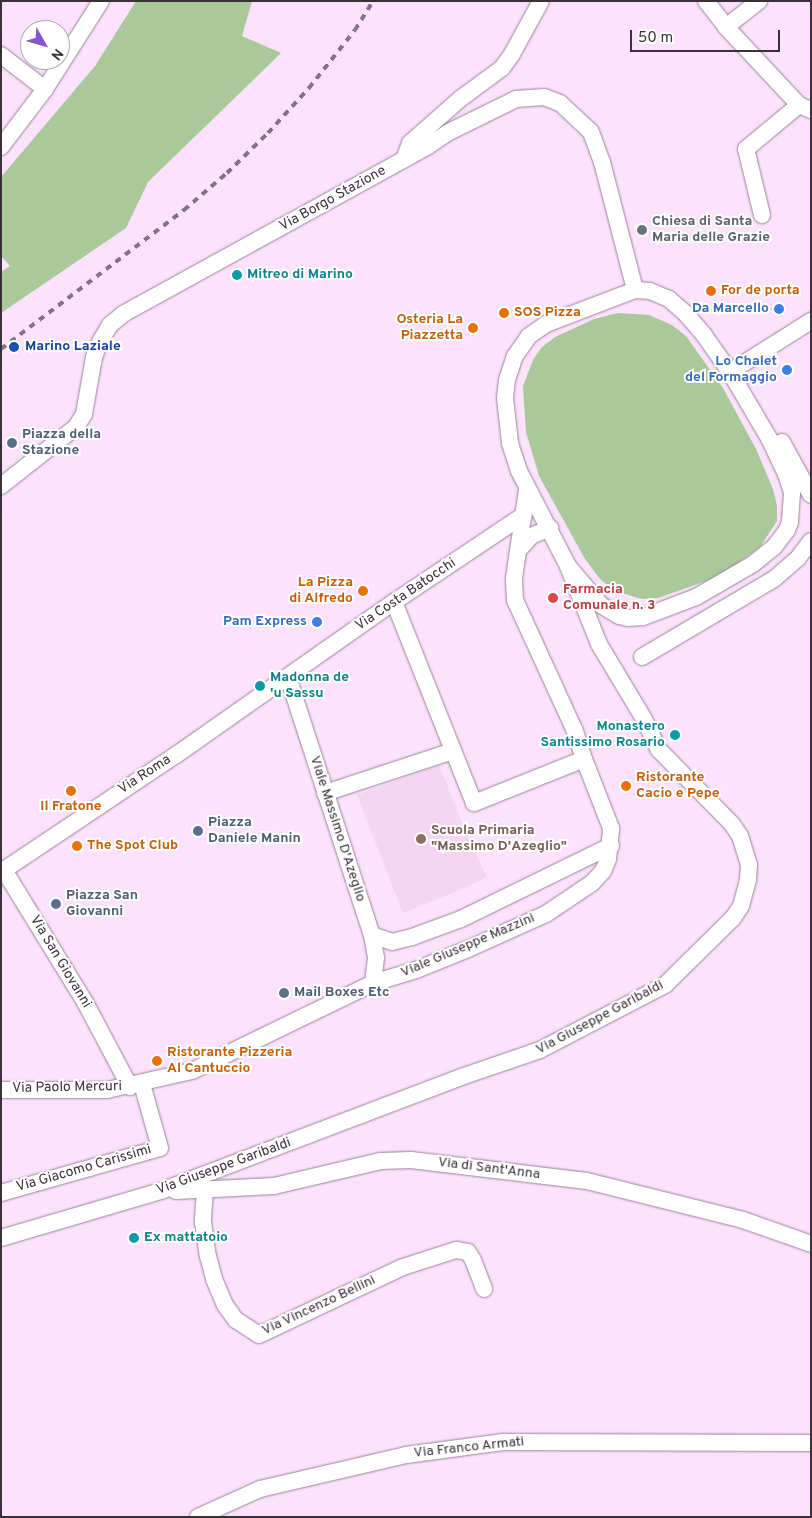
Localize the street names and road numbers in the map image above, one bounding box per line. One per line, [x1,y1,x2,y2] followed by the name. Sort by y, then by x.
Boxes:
[277,163,389,235] street label: Via Borgo Stazione
[353,555,459,635] street label: Via Costa Batocchi
[116,752,174,798] street label: Via Roma
[305,754,369,904] street label: Viale Massimo D'Azeglio
[399,910,537,982] street label: Viale Giuseppe Mazzini
[26,913,94,1011] street label: Via San Giovanni
[533,977,667,1059] street label: Via Giuseppe Garibaldi
[12,1079,122,1097] street label: Via Paolo Mercuri
[154,1135,294,1199] street label: Via Giuseppe Garibaldi
[15,1142,153,1196] street label: Via Giacomo Carissimi
[437,1154,541,1184] street label: Via di Sant'Anna
[259,1272,379,1340] street label: Via Vincenzo Bellini
[413,1434,525,1462] street label: Via Franco Armati

